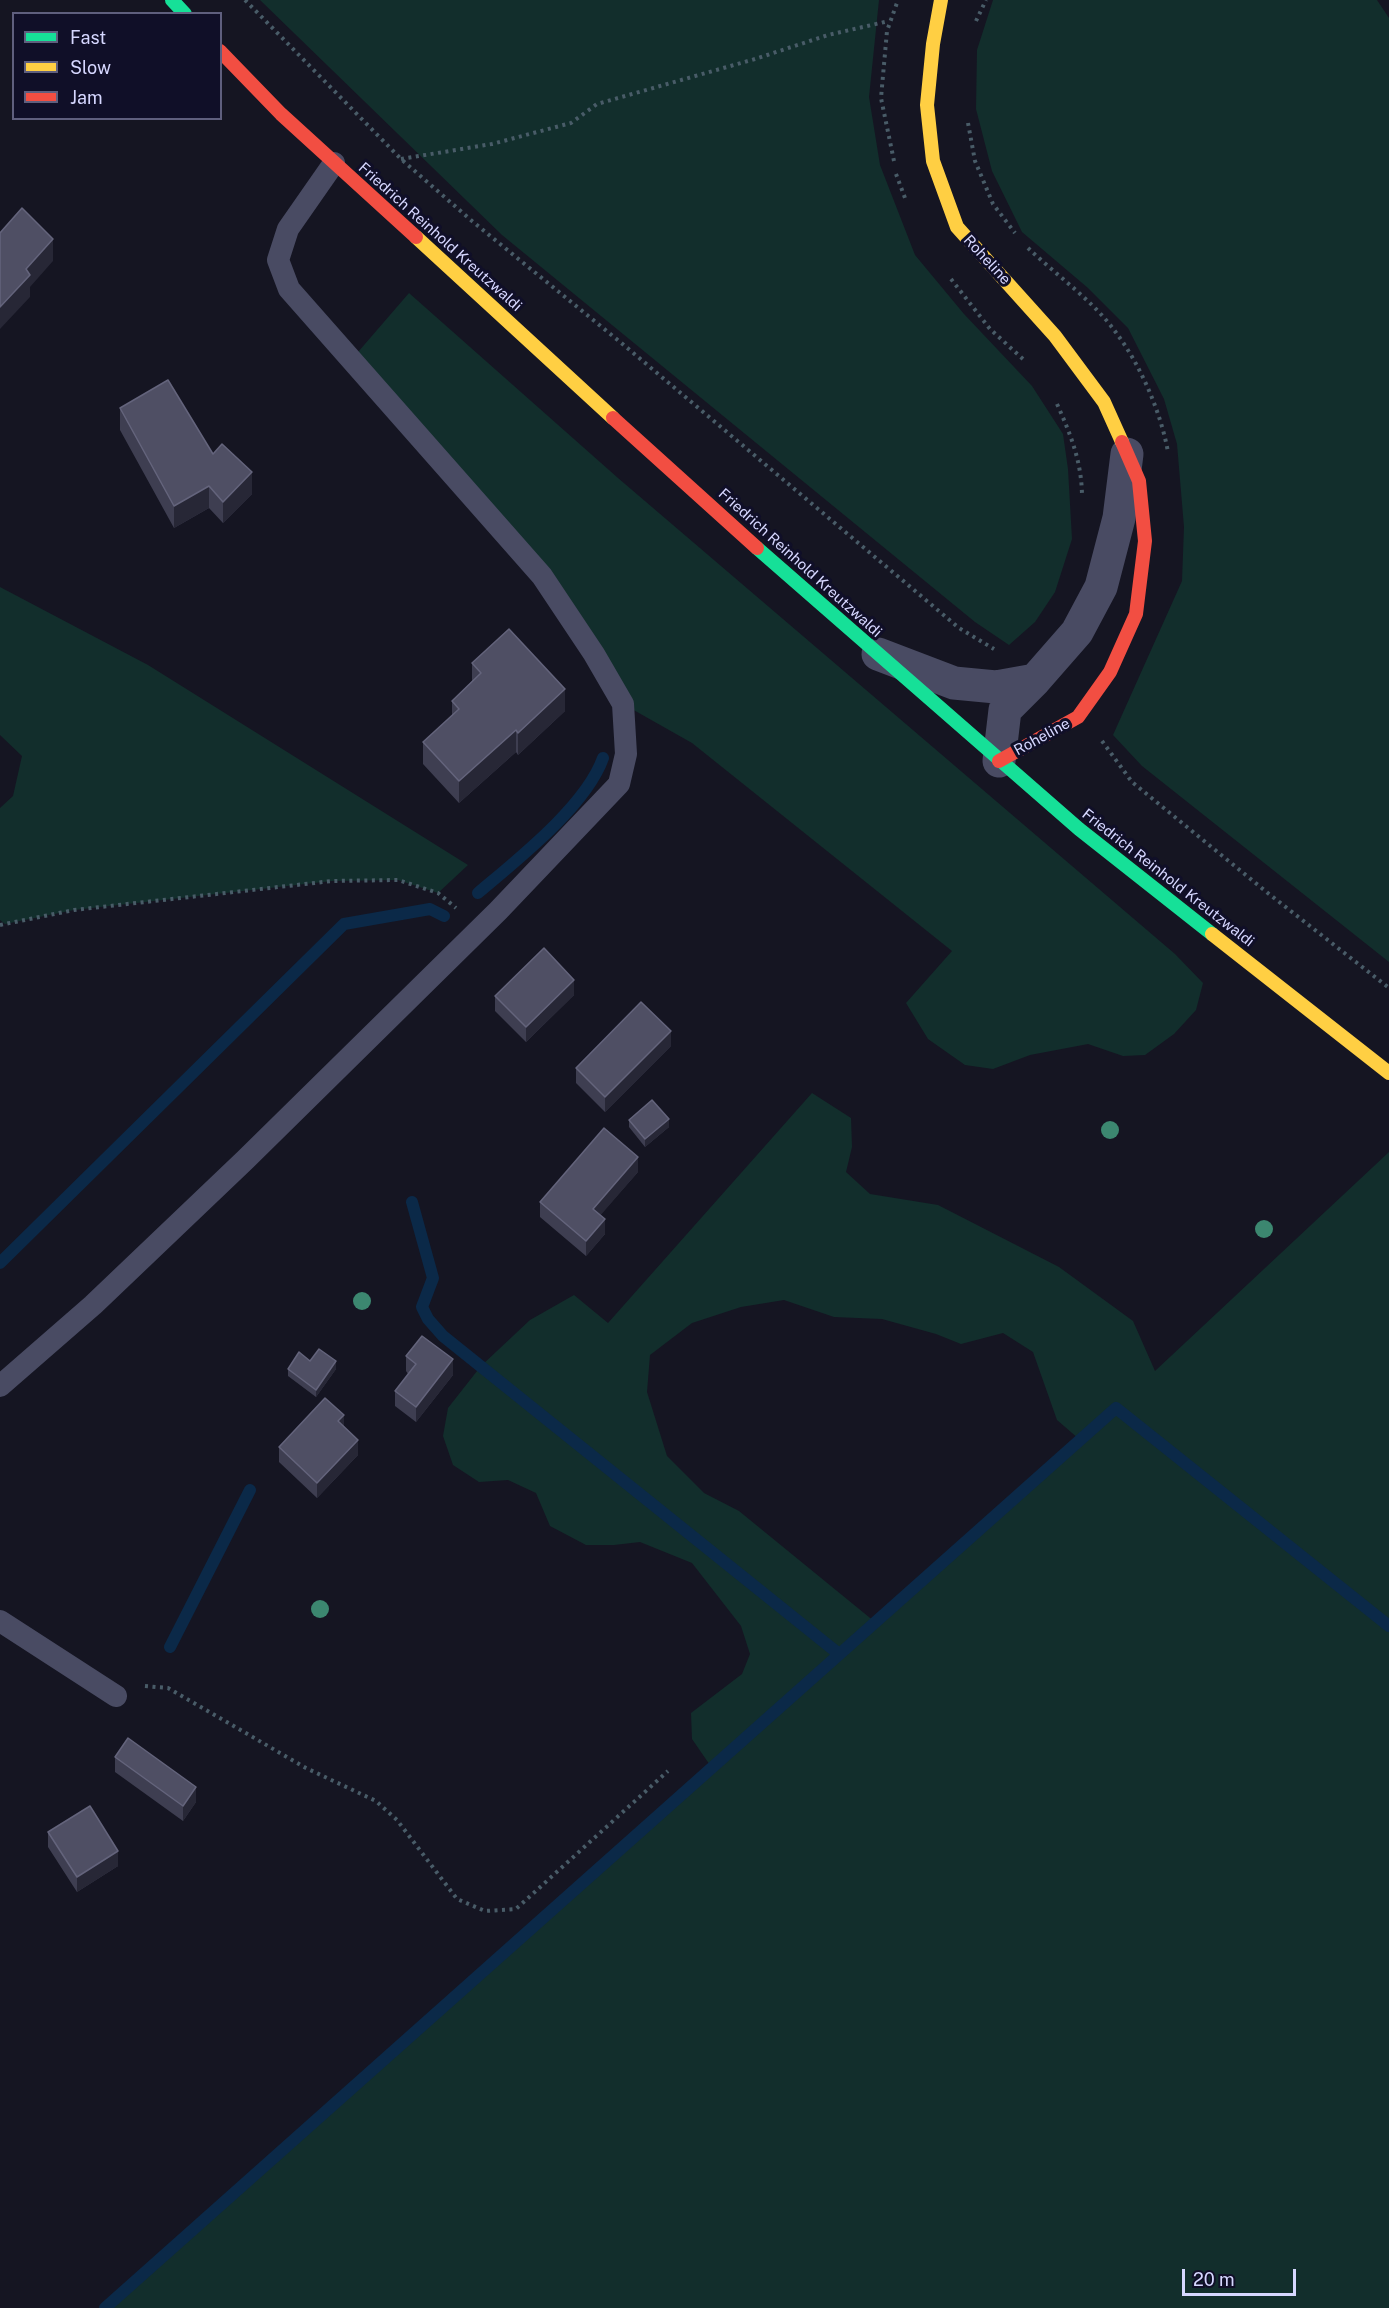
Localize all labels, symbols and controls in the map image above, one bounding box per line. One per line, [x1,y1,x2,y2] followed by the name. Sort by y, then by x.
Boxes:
[12,12,222,120] legend
[70,27,106,48] text: Fast
[70,57,111,78] text: Slow
[70,87,103,108] text: Jam
[355,159,525,315] street label: Friedrich Reinhold Kreutzwaldi
[960,232,1014,288] street label: Roheline
[715,485,885,641] street label: Friedrich Reinhold Kreutzwaldi
[1011,714,1073,760] street label: Roheline
[1078,805,1258,951] street label: Friedrich Reinhold Kreutzwaldi
[1185,2257,1299,2295] scale bar
[1193,2269,1235,2290] text: 20 m

